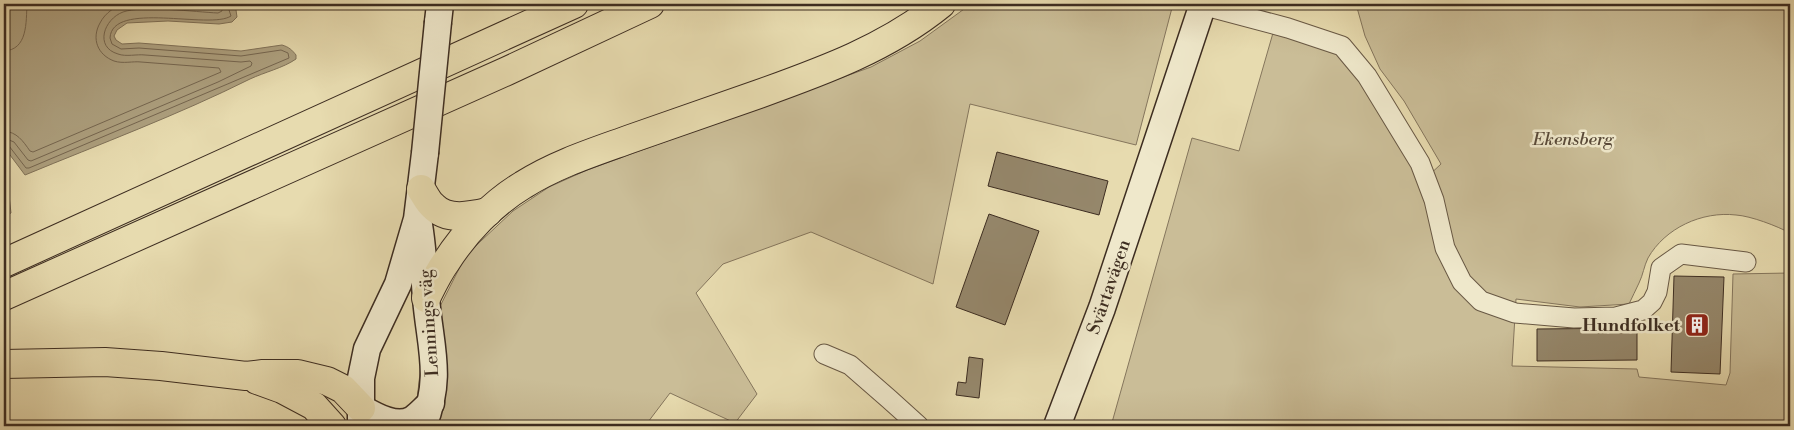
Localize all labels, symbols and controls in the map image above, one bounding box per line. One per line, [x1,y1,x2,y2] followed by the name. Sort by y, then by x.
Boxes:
[1532,128,1614,151] park label: Ekensberg
[1082,236,1136,337] street label: Svärtavägen
[414,268,444,377] street label: Lennings väg
[1684,312,1710,338] building icon: Hundfolket
[1582,314,1681,337] place label: Hundfolket

